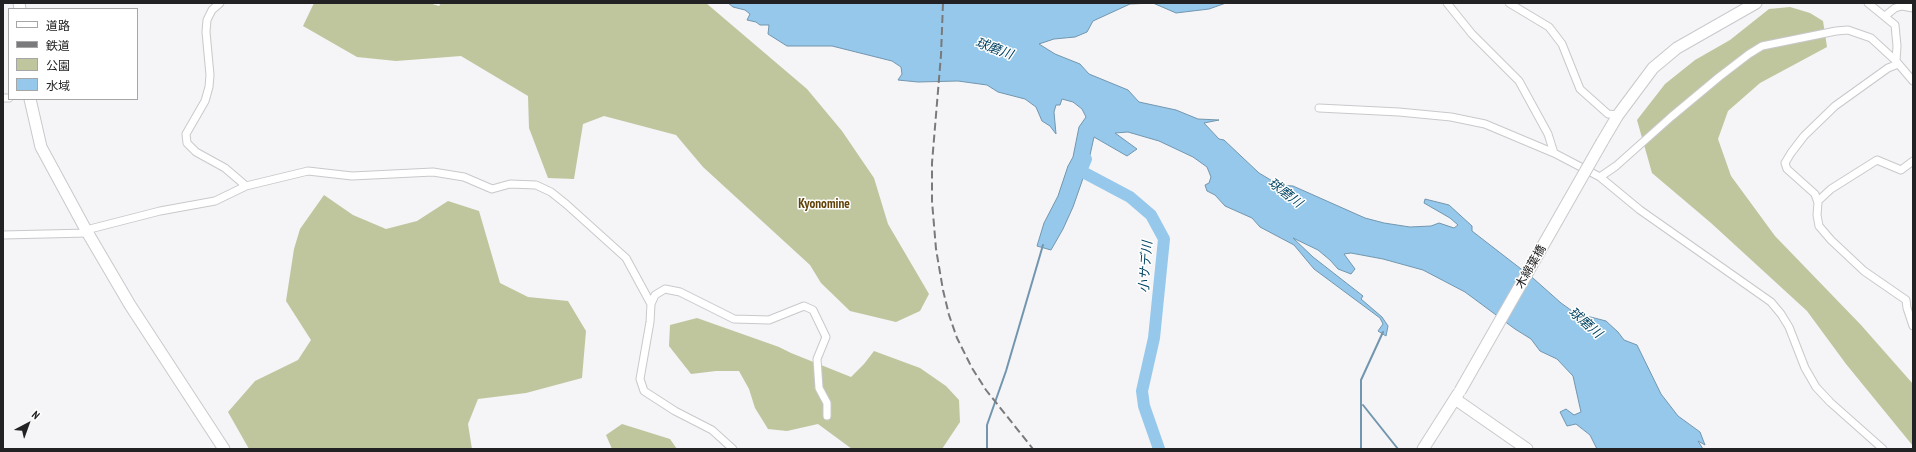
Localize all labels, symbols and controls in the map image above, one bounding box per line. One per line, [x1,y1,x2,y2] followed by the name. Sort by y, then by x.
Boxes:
[8,8,138,100] legend
[46,18,70,33] text: 道路
[973,35,1015,63] water label: 球磨川
[46,38,70,53] text: 鉄道
[46,58,70,73] text: 公園
[46,78,70,93] text: 水域
[1265,175,1305,211] water label: 球磨川
[798,196,850,212] district label: Kyonomine
[1136,241,1156,293] water label: 小サデ川
[1513,243,1549,291] street label: 木綿葉橋
[1565,304,1605,342] water label: 球磨川
[8,404,48,444] north arrow
[29,408,43,422] text: N

